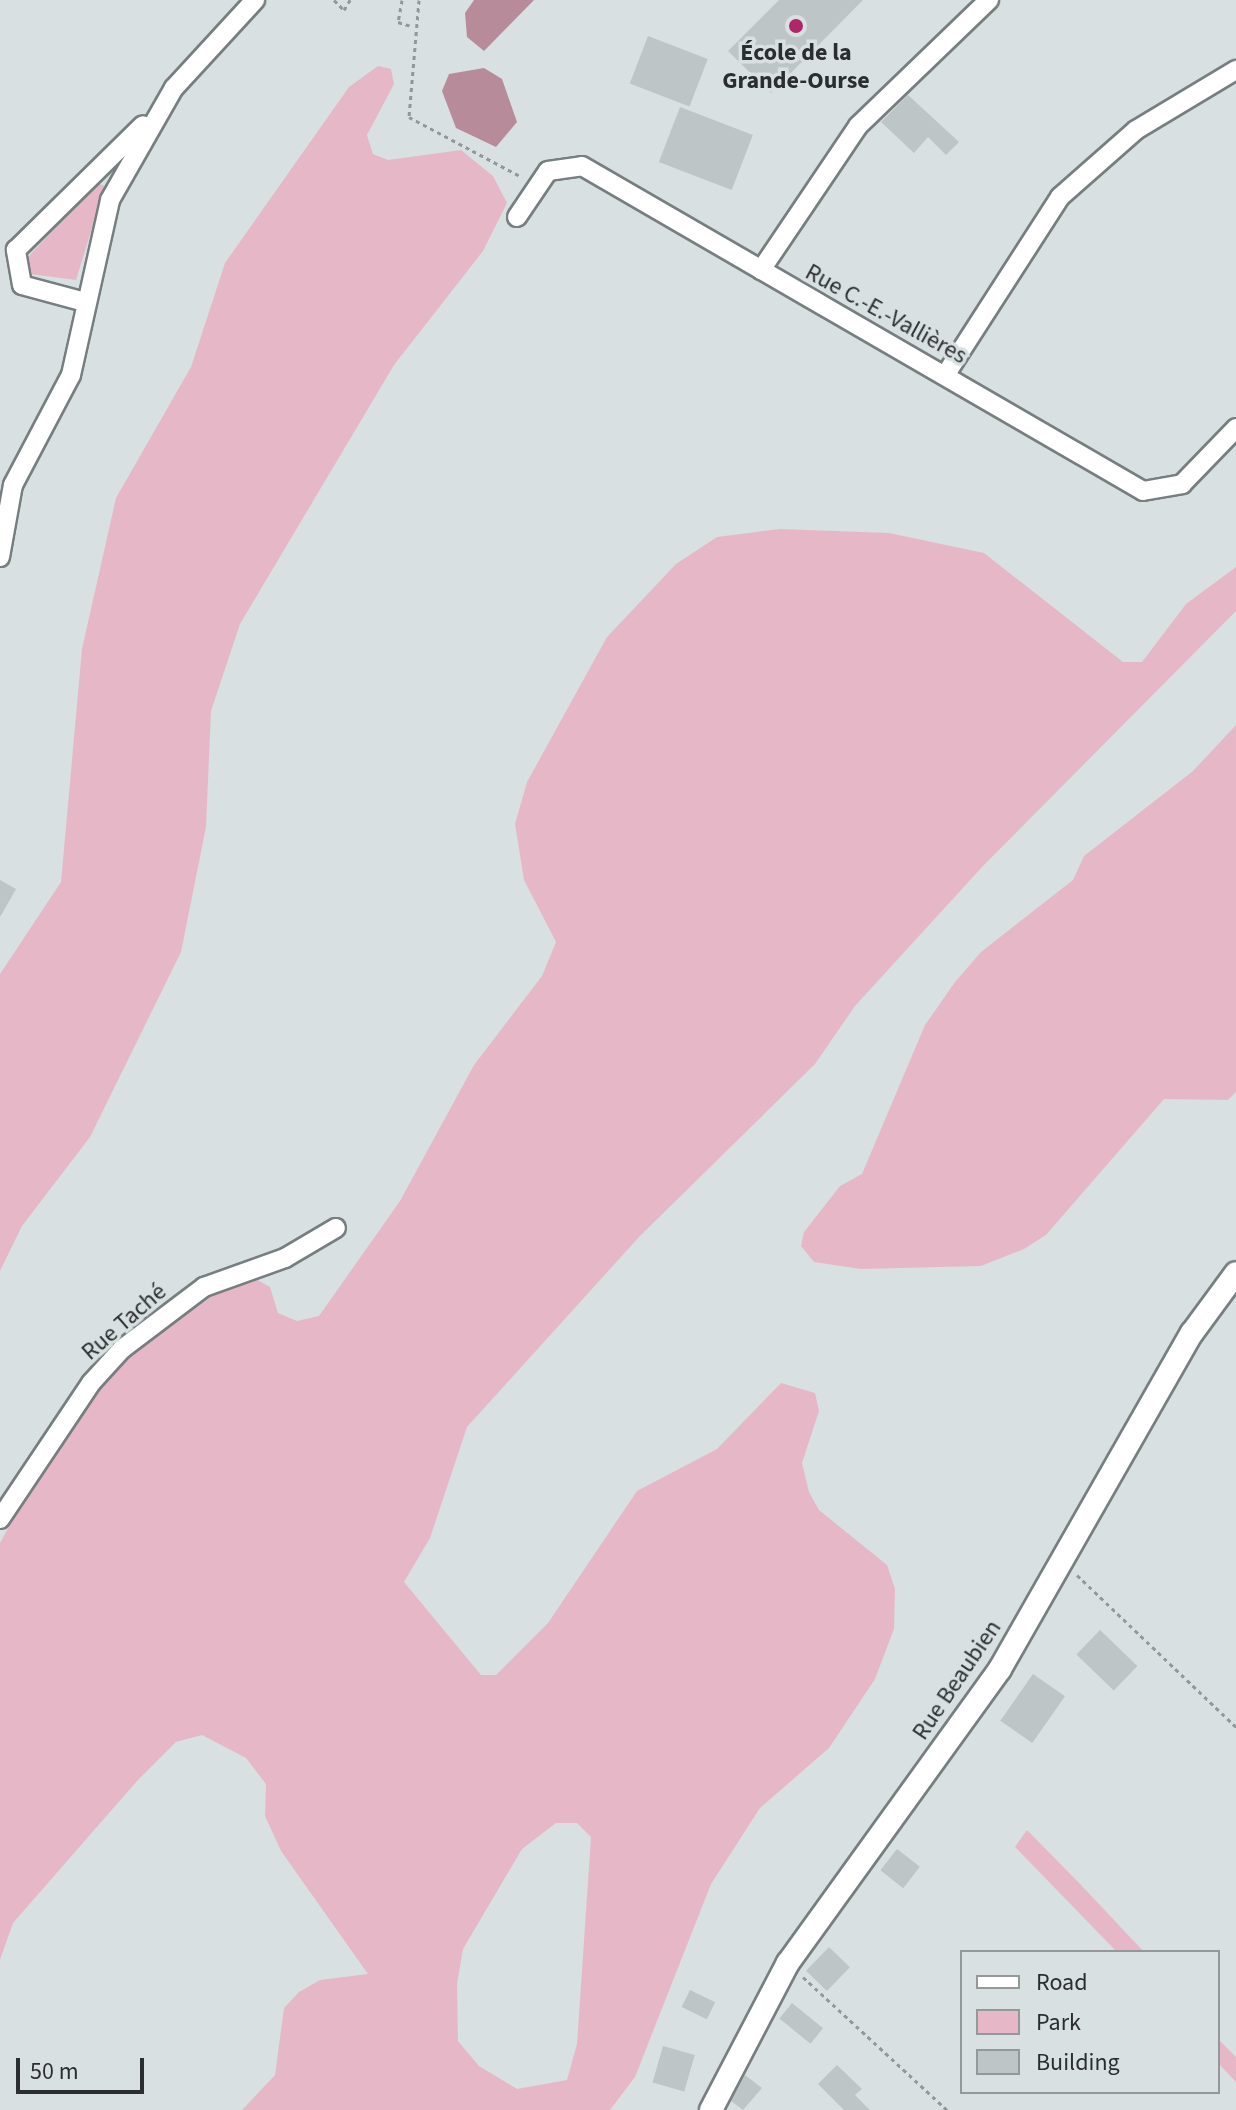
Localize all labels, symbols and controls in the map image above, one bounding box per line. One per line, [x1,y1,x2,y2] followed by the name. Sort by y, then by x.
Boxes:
[787,17,805,35] marker: École de la Grande-Ourse
[722,39,870,95] place label: École de la Grande-Ourse
[800,258,972,370] street label: Rue C.-E.-Vallières
[76,1277,172,1367] street label: Rue Taché
[906,1615,1008,1745] street label: Rue Beaubien
[960,1950,1220,2094] legend
[1036,1965,1088,2000] text: Road
[1036,2005,1081,2040] text: Park
[20,2042,148,2092] scale bar
[1036,2045,1120,2080] text: Building
[30,2054,79,2089] text: 50 m

